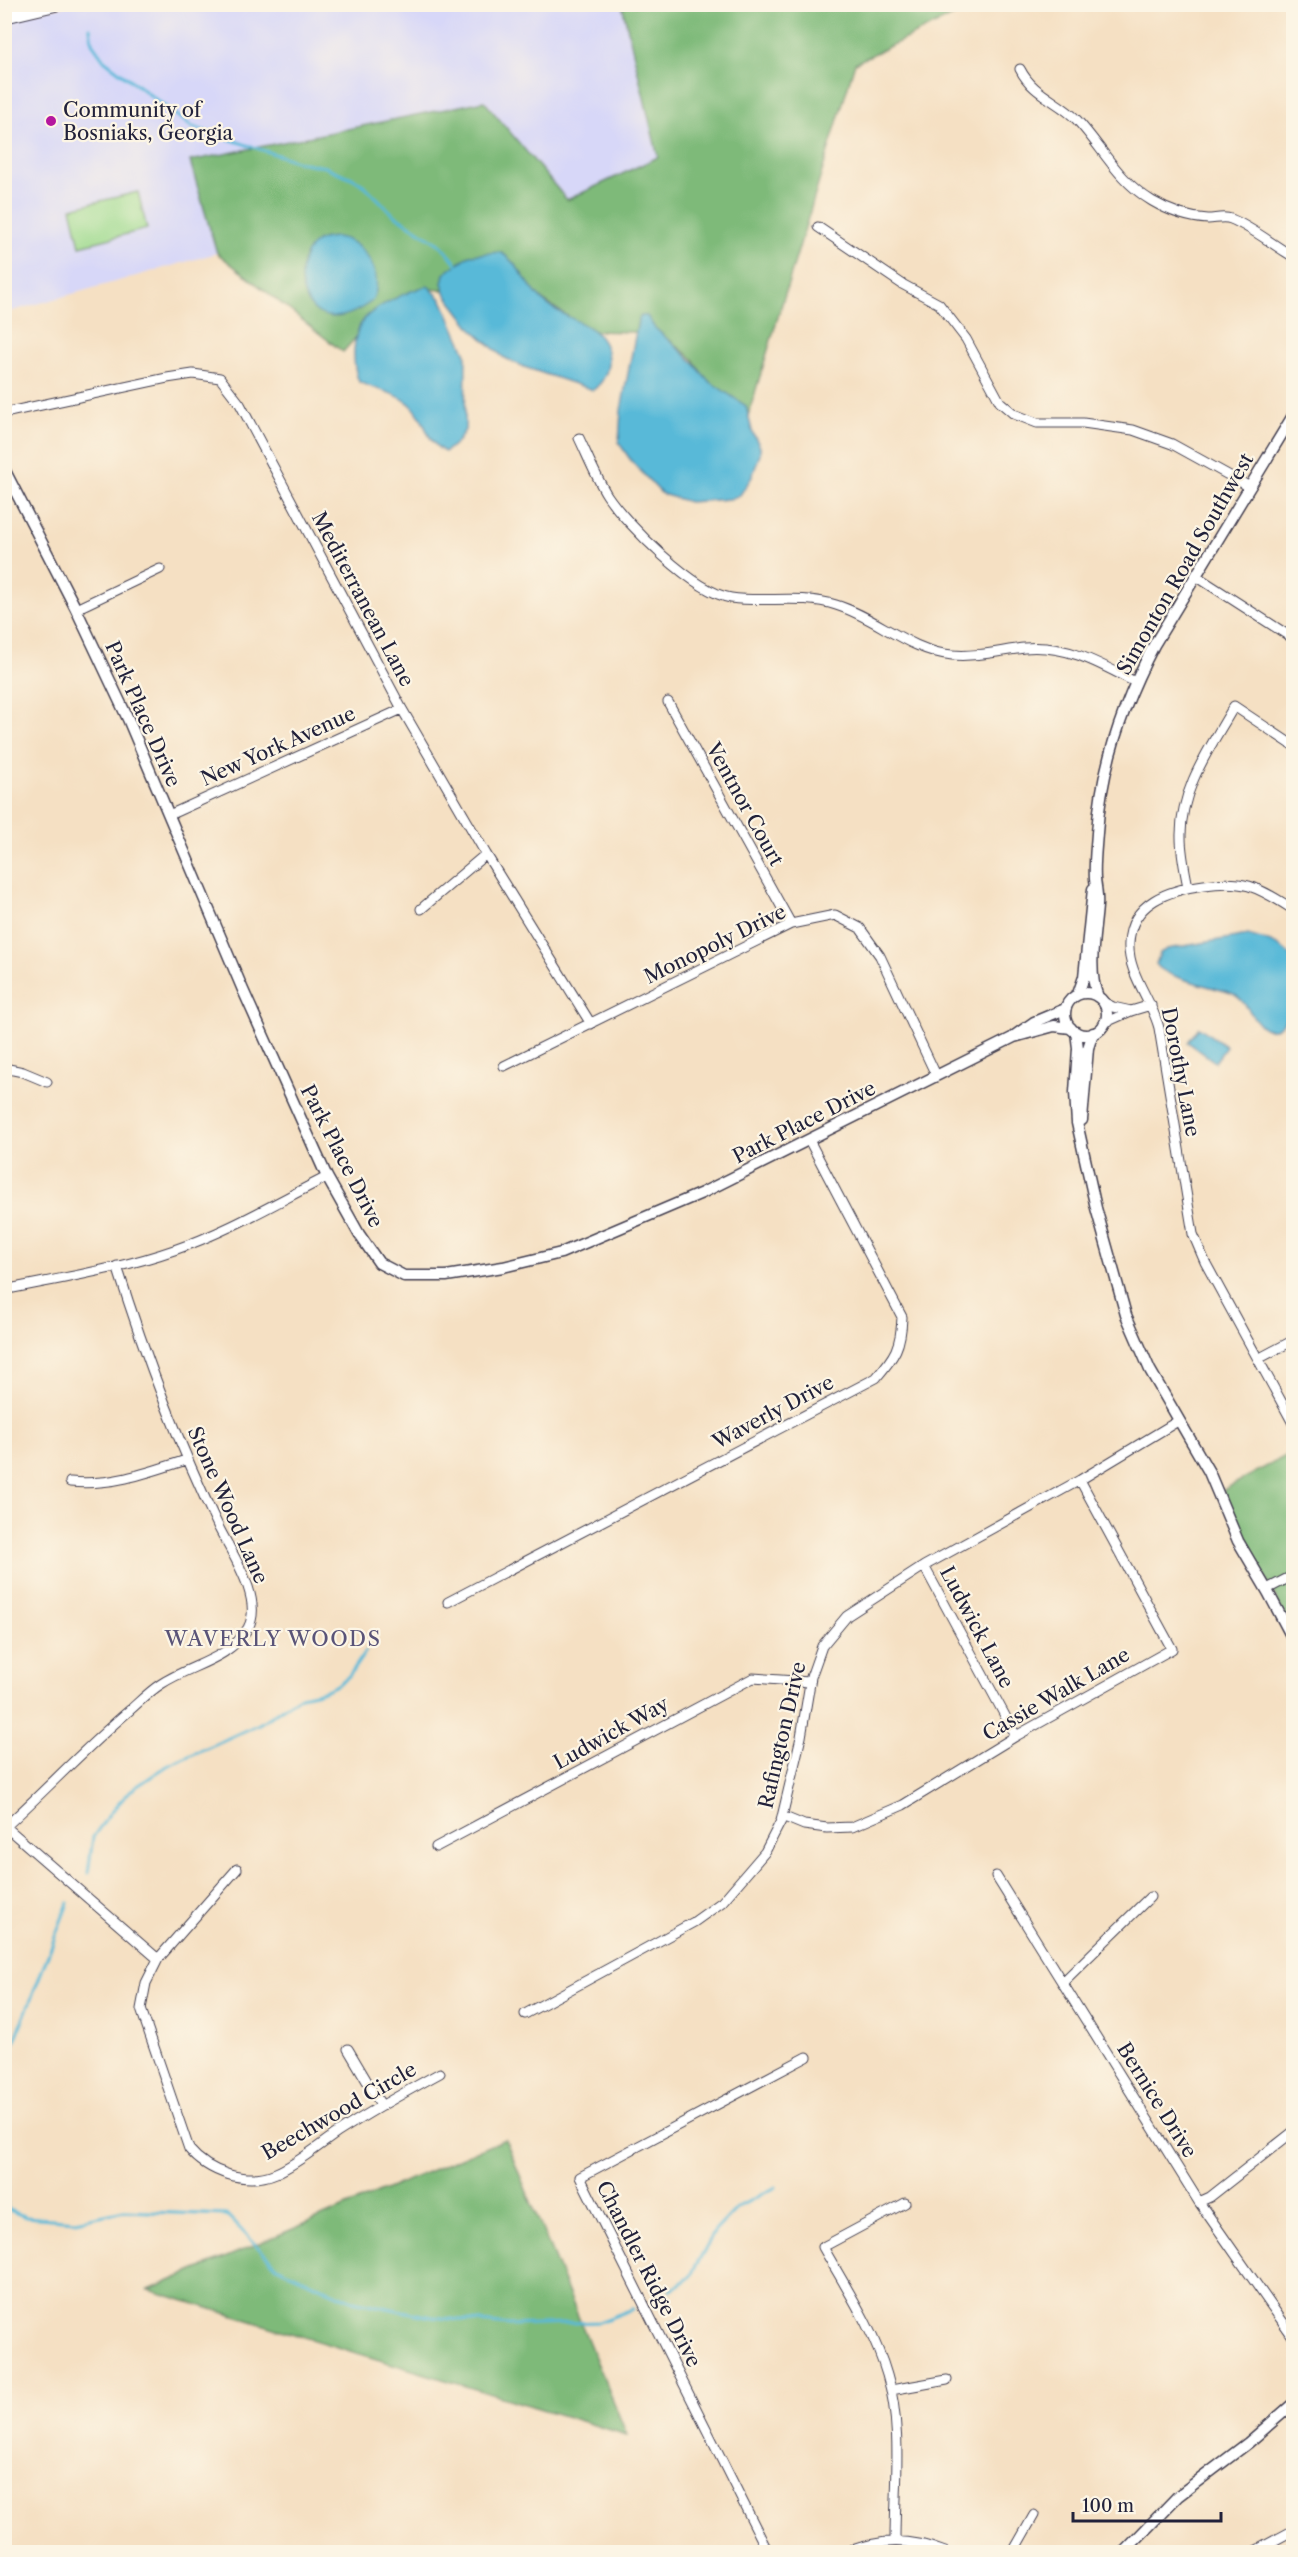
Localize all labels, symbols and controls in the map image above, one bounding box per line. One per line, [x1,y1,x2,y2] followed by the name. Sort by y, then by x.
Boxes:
[63,98,233,145] place label: Community of Bosniaks, Georgia
[44,114,58,128] marker: Community of Bosniaks, Georgia
[1112,449,1258,679] street label: Simonton Road Southwest
[307,508,419,690] street label: Mediterranean Lane
[100,637,186,791] street label: Park Place Drive
[197,701,359,791] street label: New York Avenue
[701,737,789,870] street label: Ventnor Court
[640,899,790,989] street label: Monopoly Drive
[1157,1005,1205,1139] street label: Dorothy Lane
[729,1076,879,1168] street label: Park Place Drive
[296,1081,388,1231] street label: Park Place Drive
[707,1370,838,1454] street label: Waverly Drive
[183,1423,273,1587] street label: Stone Wood Lane
[935,1562,1019,1692] street label: Ludwick Lane
[163,1626,382,1651] district label: WAVERLY WOODS
[978,1642,1134,1746] street label: Cassie Walk Lane
[753,1659,811,1811] street label: Rafington Drive
[549,1691,673,1774] street label: Ludwick Way
[1112,2038,1202,2162] street label: Bernice Drive
[258,2057,420,2165] street label: Beechwood Circle
[592,2177,706,2371] street label: Chandler Ridge Drive
[1073,2485,1222,2523] scale bar
[1082,2495,1134,2517] text: 100 m

